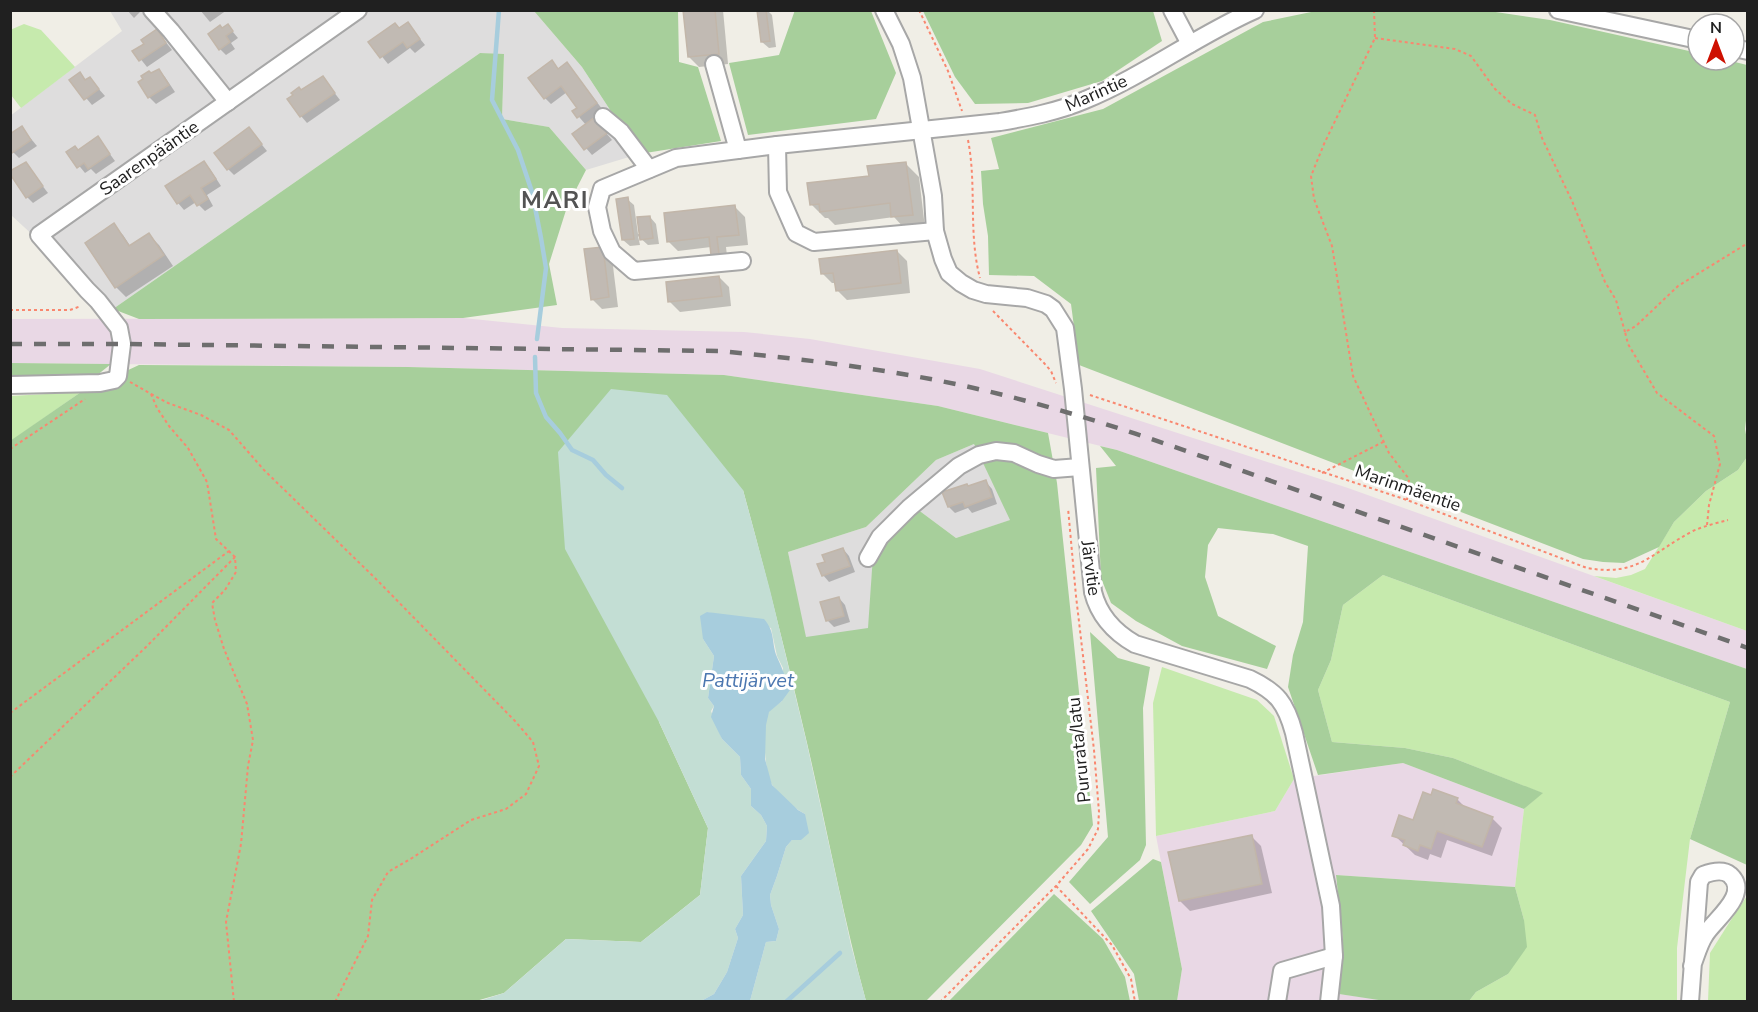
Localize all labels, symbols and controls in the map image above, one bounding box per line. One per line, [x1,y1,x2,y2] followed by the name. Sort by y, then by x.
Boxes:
[1686,12,1746,72] north arrow
[1710,17,1722,39] text: N
[1061,69,1131,117] street label: Marintie
[95,115,203,201] street label: Saarenpääntie
[521,184,589,216] district label: MARI
[1352,459,1464,517] street label: Marinmäentie
[1075,538,1107,597] street label: Järvitie
[702,667,795,694] water label: Pattijärvet
[1062,696,1096,804] street label: Pururata/latu

